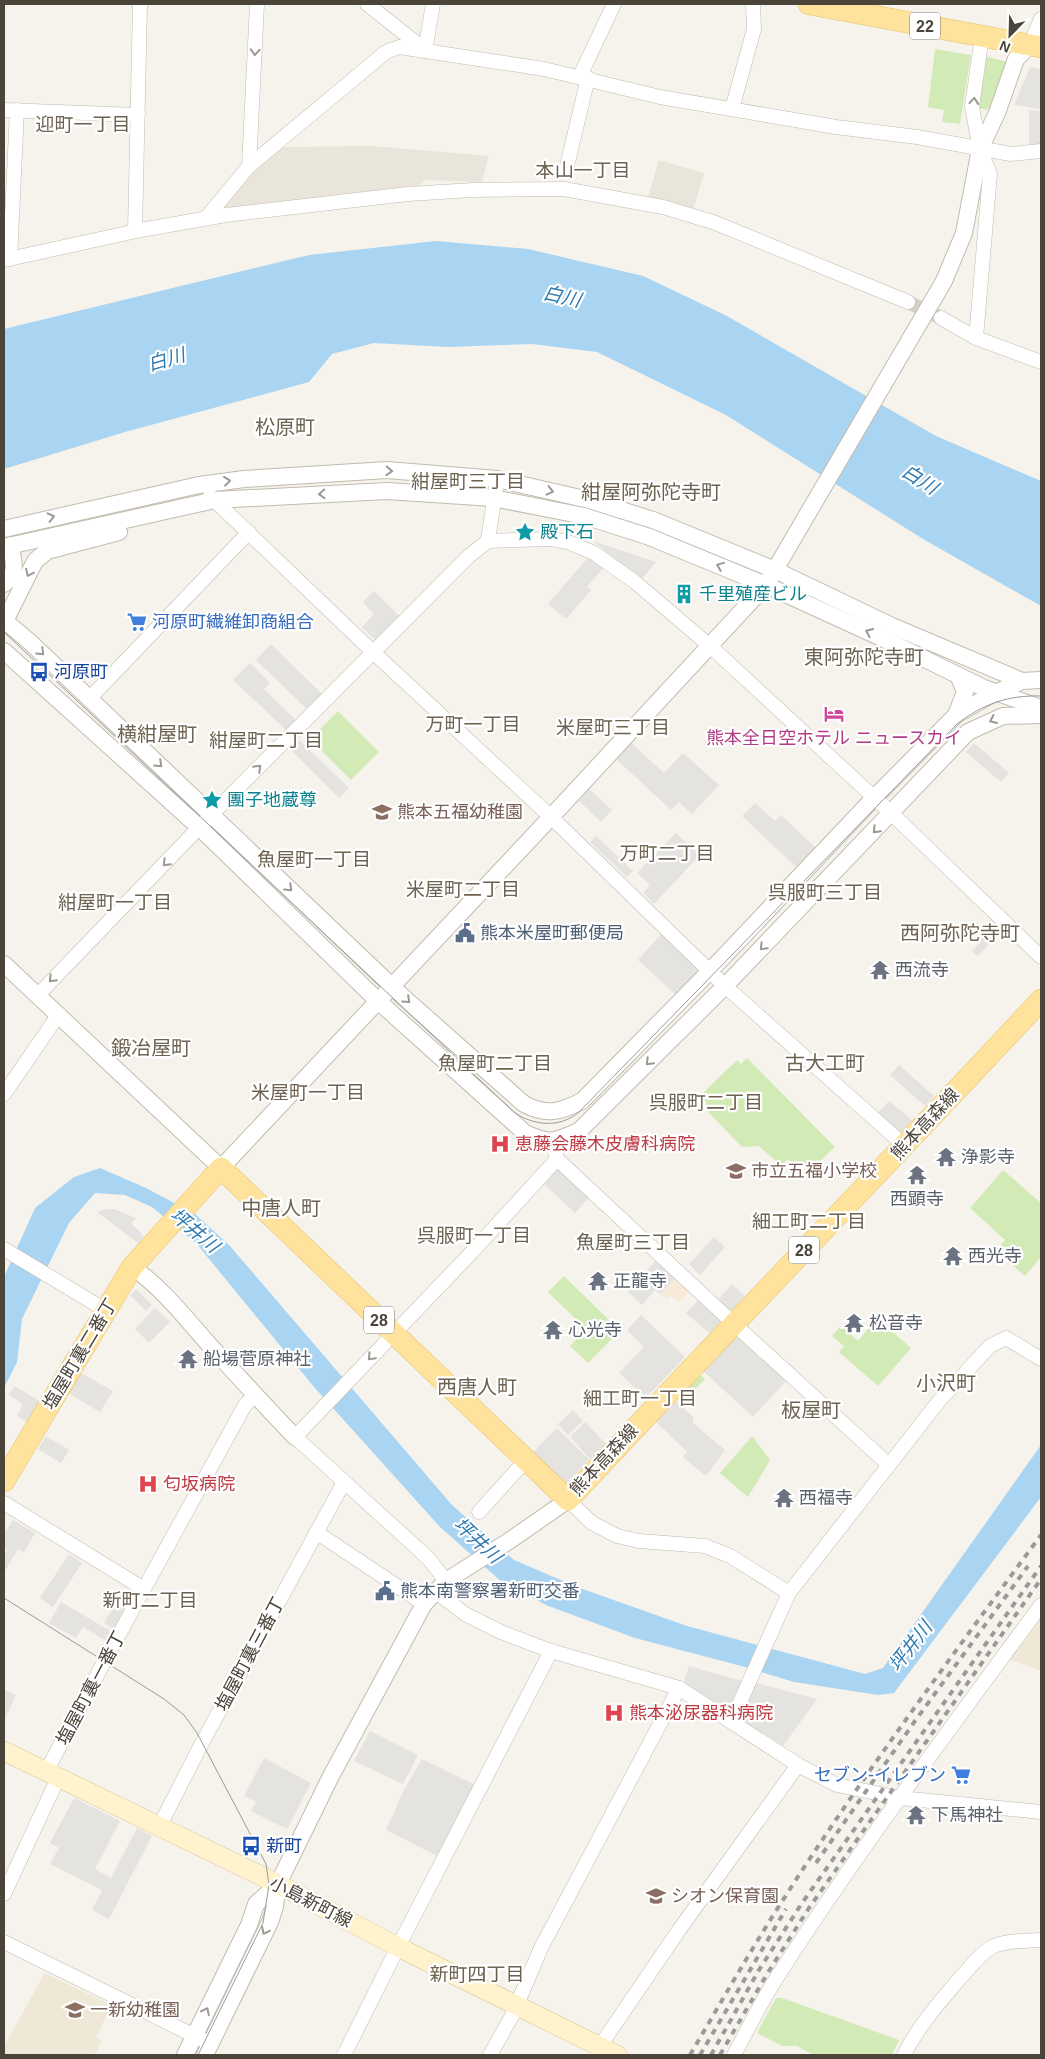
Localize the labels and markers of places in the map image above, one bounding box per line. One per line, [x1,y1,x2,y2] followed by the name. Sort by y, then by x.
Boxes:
[514,521,536,543] place icon: 殿下石
[540,522,594,542] place label: 殿下石
[673,583,695,605] building icon: 千里殖産ビル
[699,584,807,604] place label: 千里殖産ビル
[126,611,148,633] supermarket icon: 河原町繊維卸商組合
[152,612,314,632] place label: 河原町繊維卸商組合
[28,661,50,683] bus stop icon: 河原町
[54,662,108,682] place label: 河原町
[823,703,845,725] hotel icon: 熊本全日空ホテル ニュースカイ
[706,728,962,748] place label: 熊本全日空ホテル ニュースカイ
[201,789,223,811] place icon: 團子地蔵尊
[227,790,317,810] place label: 團子地蔵尊
[371,801,393,823] school or university icon: 熊本五福幼稚園
[397,802,523,822] place label: 熊本五福幼稚園
[454,922,476,944] public building icon: 熊本米屋町郵便局
[480,923,624,943] place label: 熊本米屋町郵便局
[869,959,891,981] temple icon: 西流寺
[895,960,949,980] place label: 西流寺
[489,1133,511,1155] hospital icon: 恵藤会藤木皮膚科病院
[515,1134,695,1154] place label: 恵藤会藤木皮膚科病院
[935,1146,957,1168] temple icon: 浄影寺
[961,1147,1015,1167] place label: 浄影寺
[725,1160,747,1182] school or university icon: 市立五福小学校
[751,1161,877,1181] place label: 市立五福小学校
[906,1164,928,1186] temple icon: 西顕寺
[890,1189,944,1209] place label: 西顕寺
[942,1245,964,1267] temple icon: 西光寺
[968,1246,1022,1266] place label: 西光寺
[587,1270,609,1292] temple icon: 正龍寺
[613,1271,667,1291] place label: 正龍寺
[843,1312,865,1334] temple icon: 松音寺
[869,1313,923,1333] place label: 松音寺
[542,1319,564,1341] temple icon: 心光寺
[568,1320,622,1340] place label: 心光寺
[177,1348,199,1370] temple icon: 船場菅原神社
[203,1349,311,1369] place label: 船場菅原神社
[137,1473,159,1495] hospital icon: 匂坂病院
[163,1474,235,1494] place label: 匂坂病院
[773,1487,795,1509] temple icon: 西福寺
[799,1488,853,1508] place label: 西福寺
[374,1580,396,1602] public building icon: 熊本南警察署新町交番
[400,1581,580,1601] place label: 熊本南警察署新町交番
[603,1702,625,1724] hospital icon: 熊本泌尿器科病院
[629,1703,773,1723] place label: 熊本泌尿器科病院
[950,1764,972,1786] supermarket icon: セブン-イレブン
[814,1765,946,1785] place label: セブン-イレブン
[905,1804,927,1826] temple icon: 下馬神社
[931,1805,1003,1825] place label: 下馬神社
[240,1835,262,1857] bus stop icon: 新町
[266,1836,302,1856] place label: 新町
[645,1885,667,1907] school or university icon: シオン保育園
[671,1886,779,1906] place label: シオン保育園
[64,1999,86,2021] school or university icon: 一新幼稚園
[90,2000,180,2020] place label: 一新幼稚園

